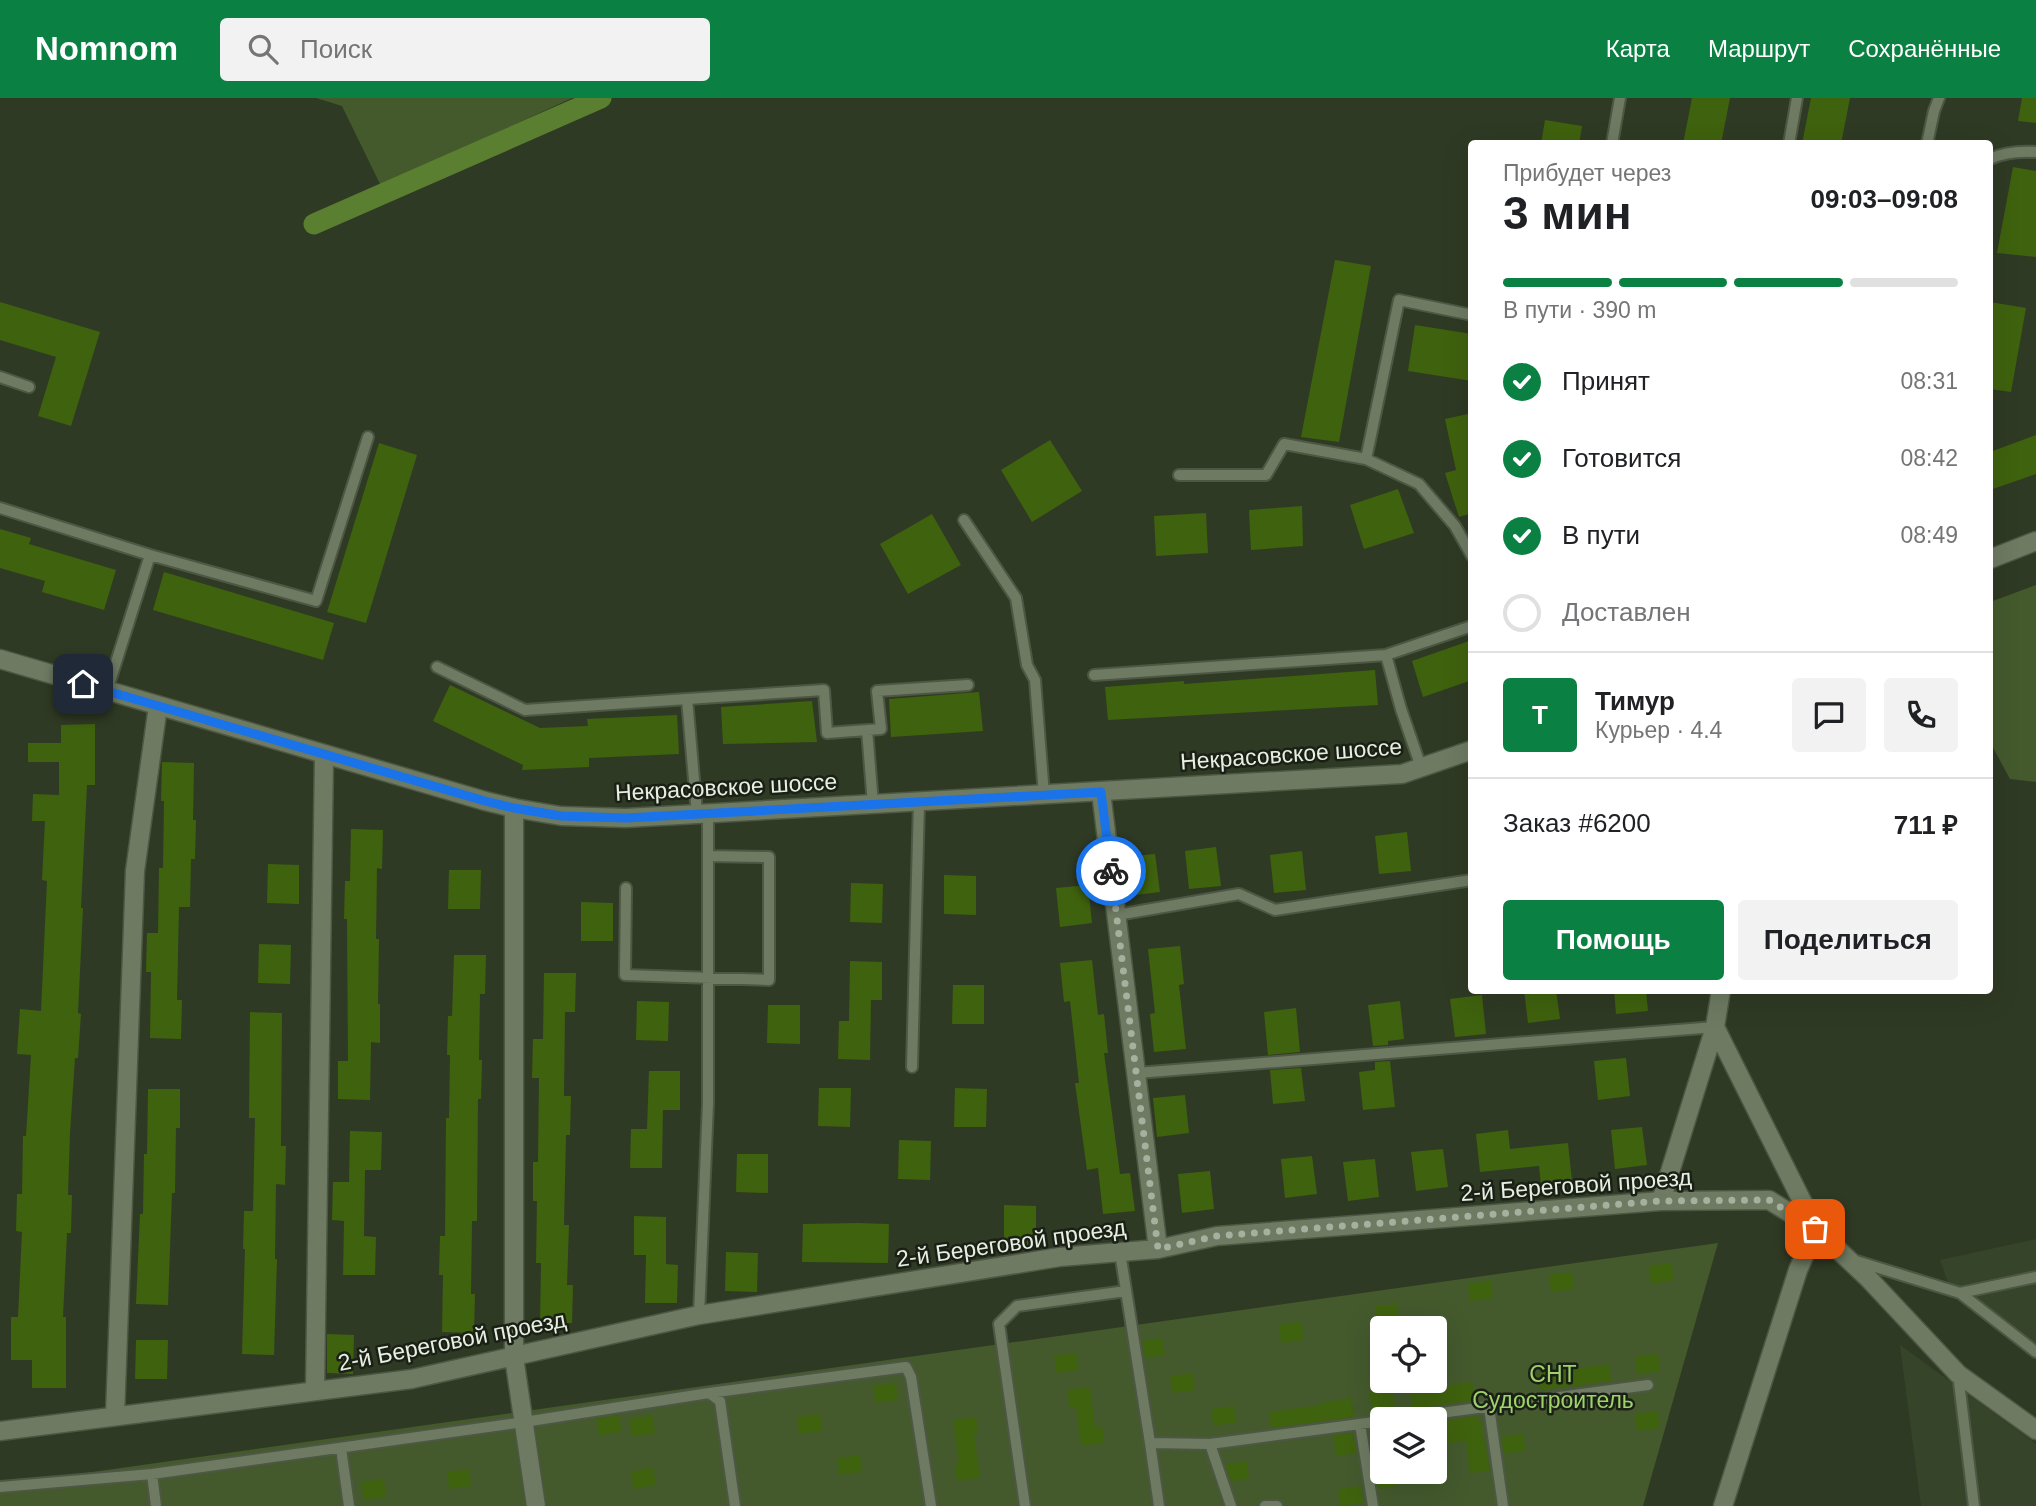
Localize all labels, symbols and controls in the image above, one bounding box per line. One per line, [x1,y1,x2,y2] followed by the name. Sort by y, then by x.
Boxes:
[220,18,710,81] search box
[35,30,178,67] text: Nomnom
[244,30,282,68] icon: search
[300,34,372,64] text: Поиск
[1606,35,1670,62] text: Карта
[1708,35,1810,62] text: Маршрут
[1848,35,2001,62] text: Сохранённые
[1503,160,1671,186] text: Прибудет через
[1811,184,1958,214] text: 09:03–09:08
[1503,187,1631,239] text: 3 мин
[1503,297,1656,323] text: В пути · 390 m
[1503,363,1541,401] icon: check
[1562,366,1650,396] text: Принят
[1900,368,1958,394] text: 08:31
[1503,440,1541,478] icon: check
[1562,443,1681,473] text: Готовится
[1900,445,1958,471] text: 08:42
[1503,517,1541,555] icon: check
[1562,520,1640,550] text: В пути
[1900,522,1958,548] text: 08:49
[1562,597,1691,627] text: Доставлен
[53,654,113,714] pin
[64,665,102,703] icon: home
[1792,678,1866,752] button: chat
[1884,678,1958,752] button: phone
[1595,686,1675,716] text: Тимур
[1532,700,1548,730] text: Т
[1595,717,1722,743] text: Курьер · 4.4
[1179,733,1403,775] street label: Некрасовское шоссе
[614,768,838,806] street label: Некрасовское шоссе
[1503,808,1651,838] text: Заказ #6200
[1894,810,1958,840] text: 711 ₽
[1076,836,1146,906] courier
[1092,852,1130,890] icon: bike
[1503,900,1724,980] button: Помощь
[1738,900,1958,980] button: Поделиться
[1460,1164,1693,1206] street label: 2-й Береговой проезд
[1785,1199,1845,1259] pin
[1796,1210,1834,1248] icon: bag
[895,1214,1128,1272] street label: 2-й Береговой проезд
[336,1306,569,1376] street label: 2-й Береговой проезд
[1370,1316,1447,1484] map controls
[1370,1316,1447,1393] button: locate
[1472,1361,1634,1413] park label: СНТ Судостроитель
[1370,1407,1447,1484] button: layers

